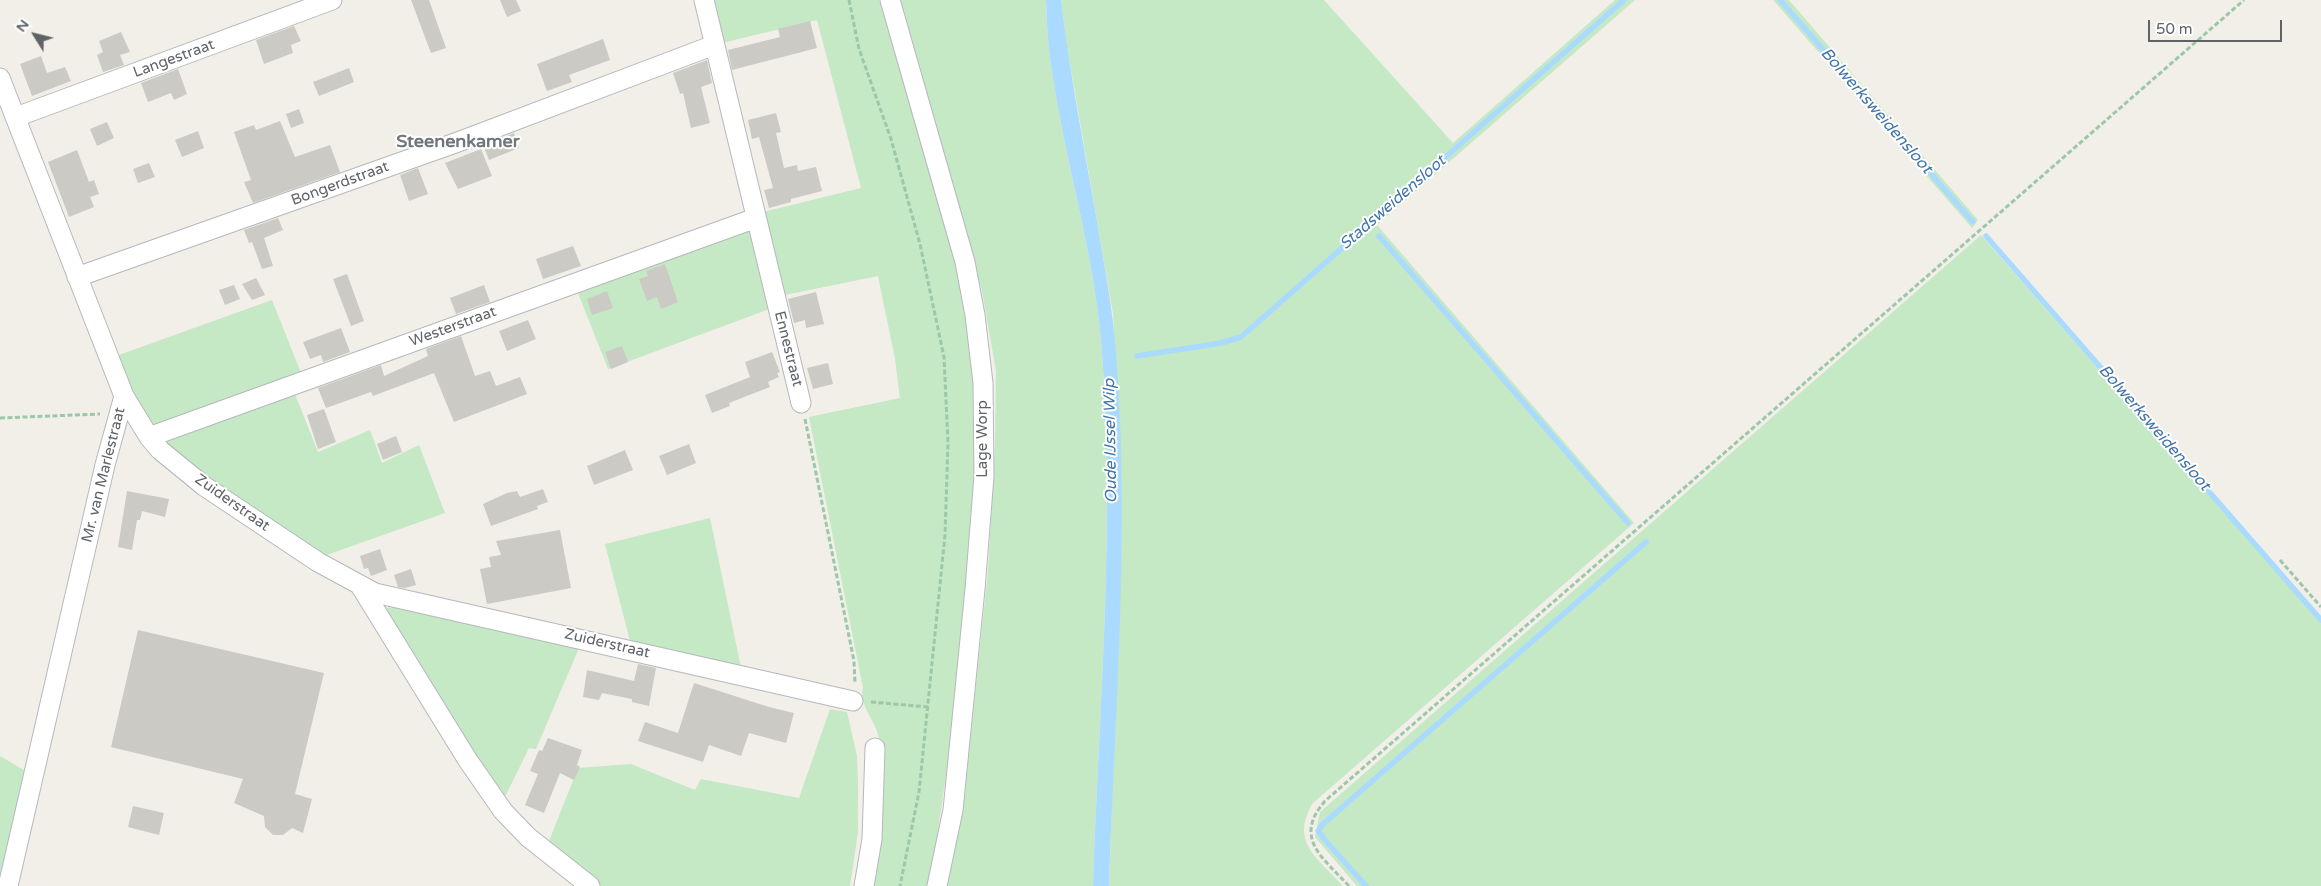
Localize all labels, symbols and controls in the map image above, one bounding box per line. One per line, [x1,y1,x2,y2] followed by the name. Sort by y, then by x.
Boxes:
[10,10,60,60] north arrow
[2151,10,2285,42] scale bar
[12,16,33,35] text: N
[2156,20,2193,38] text: 50 m
[131,36,217,82] street label: Langestraat
[1816,44,1936,178] water label: Bolwerksweidensloot
[396,131,520,153] district label: Steenenkamer
[1336,152,1450,254] water label: Stadsweidensloot
[289,158,391,210] street label: Bongerdstraat
[407,303,499,351] street label: Westerstraat
[770,309,806,389] street label: Ennestraat
[2094,361,2214,495] water label: Bolwerksweidensloot
[1100,379,1122,503] water label: Oude IJssel Wilp
[974,400,992,478] street label: Lage Worp
[78,406,130,544] street label: Mr. van Marlestraat
[191,471,273,535] street label: Zuiderstraat
[563,625,651,663] street label: Zuiderstraat

